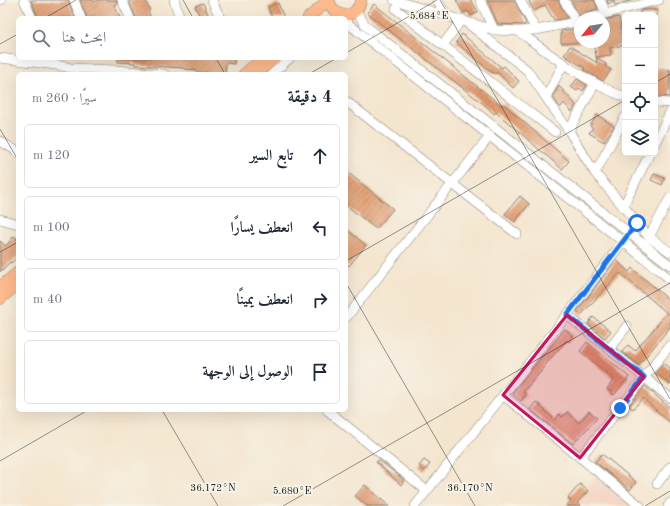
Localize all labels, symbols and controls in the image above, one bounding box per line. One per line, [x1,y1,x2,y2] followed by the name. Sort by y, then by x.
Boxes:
[410,11,448,21] text: 5.684°E
[574,12,610,48] north arrow
[622,12,658,156] map controls
[622,12,658,48] button: +
[16,16,348,60] search box
[30,27,52,49] icon: search
[62,31,106,46] text: ابحث هنا
[622,48,658,84] button: −
[622,84,658,120] button: locate
[288,89,332,106] text: 4 دقيقة
[32,92,97,105] text: سيرًا · 260 m
[622,120,658,156] button: layers
[309,145,331,167] icon: ahead
[33,149,70,162] text: 120 m
[250,149,293,164] text: تابع السير
[628,214,646,232] route start
[309,217,331,239] icon: left
[33,221,70,234] text: 100 m
[231,221,293,236] text: انعطف يسارًا
[309,289,331,311] icon: right
[33,293,62,306] text: 40 m
[237,293,293,308] text: انعطف يمينًا
[309,361,331,383] icon: arrive
[202,365,293,380] text: الوصول إلى الوجهة
[611,399,629,417] route end
[190,483,236,493] text: 36.172°N
[447,483,493,493] text: 36.170°N
[273,486,311,496] text: 5.680°E

